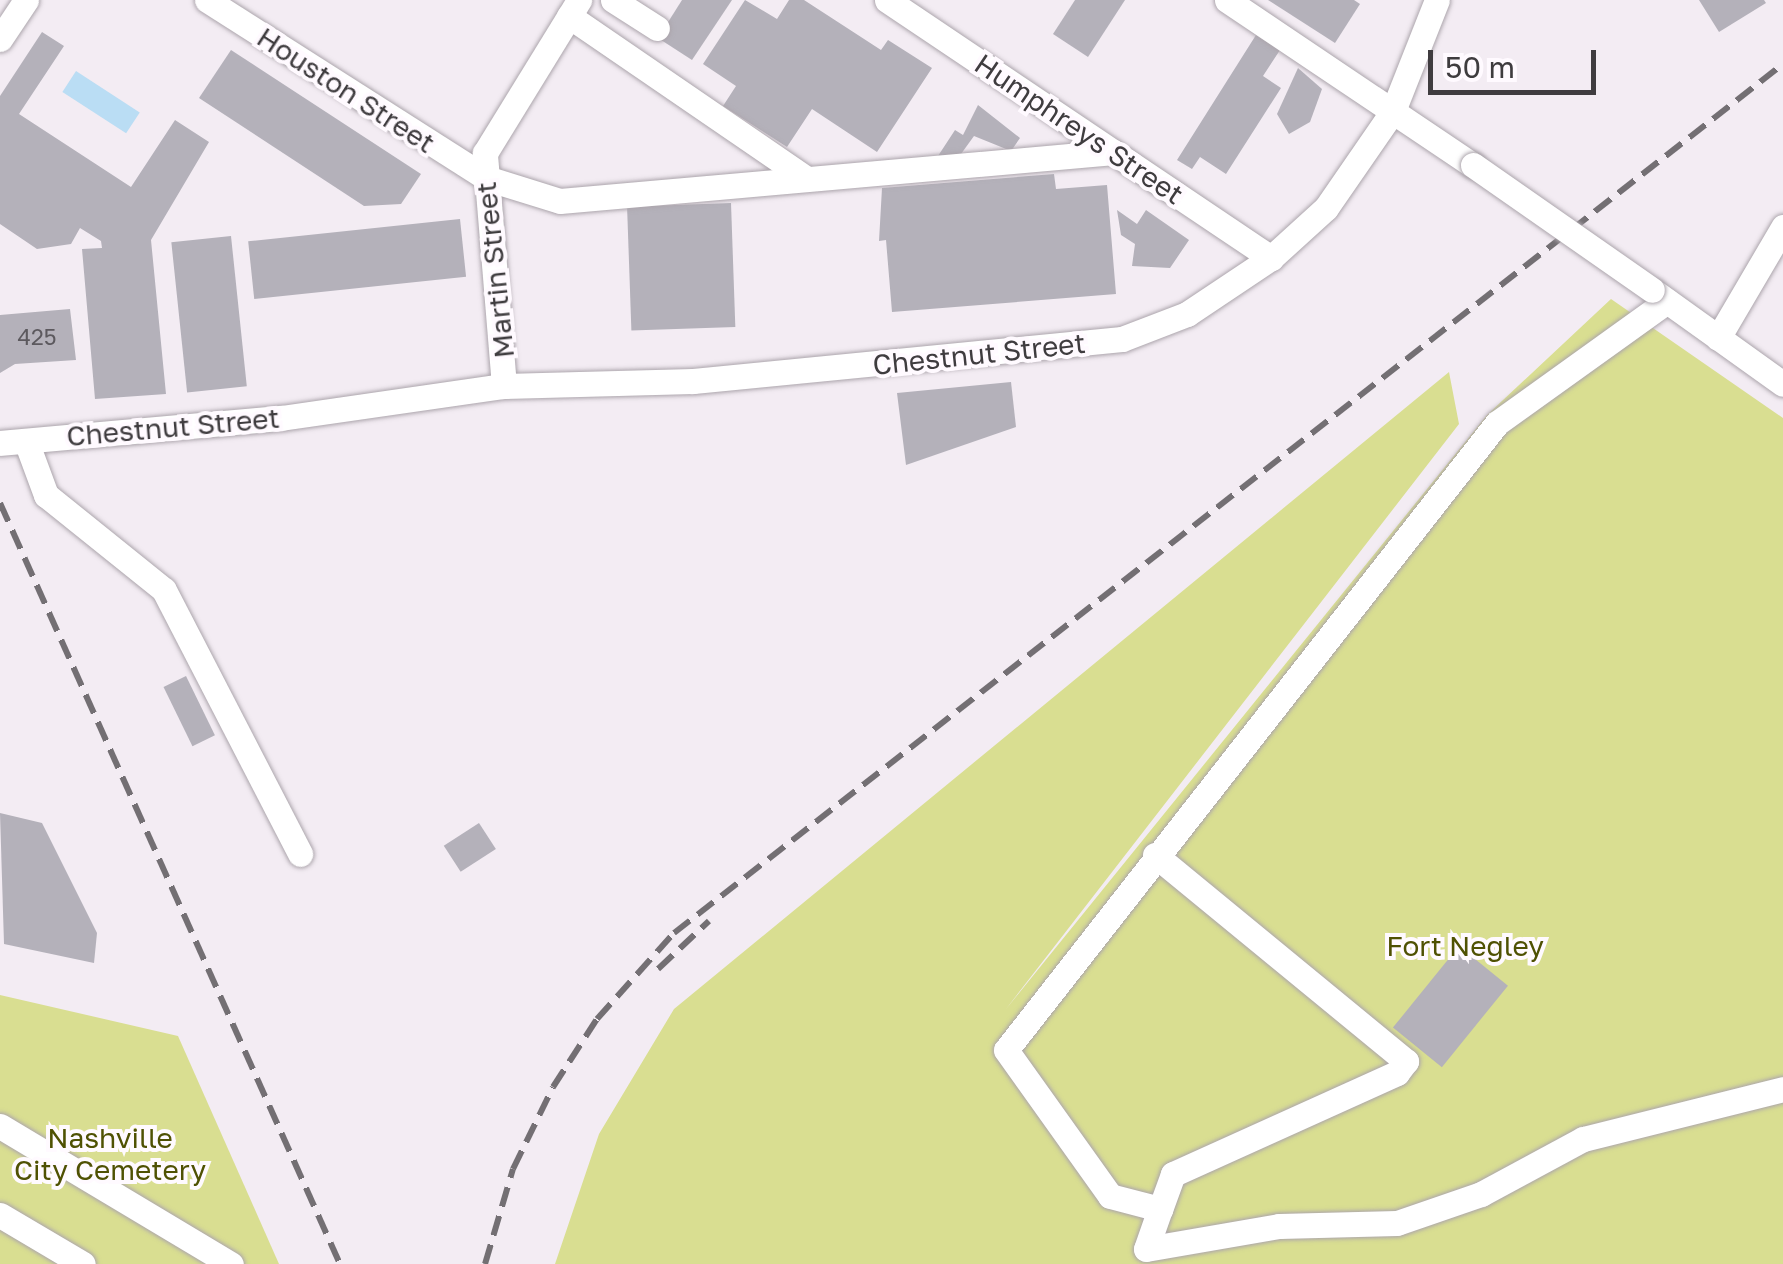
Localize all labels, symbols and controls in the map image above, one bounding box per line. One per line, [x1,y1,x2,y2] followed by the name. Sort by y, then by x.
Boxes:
[251,20,441,160] street label: Houston Street
[1433,30,1600,92] scale bar
[968,47,1190,211] street label: Humphreys Street
[1445,49,1515,85] text: 50 m
[469,180,521,360] street label: Martin Street
[18,324,56,350] house number: 425
[871,326,1087,382] street label: Chestnut Street
[65,401,281,453] street label: Chestnut Street
[1386,929,1544,963] park label: Fort Negley
[14,1121,206,1187] park label: Nashville City Cemetery

